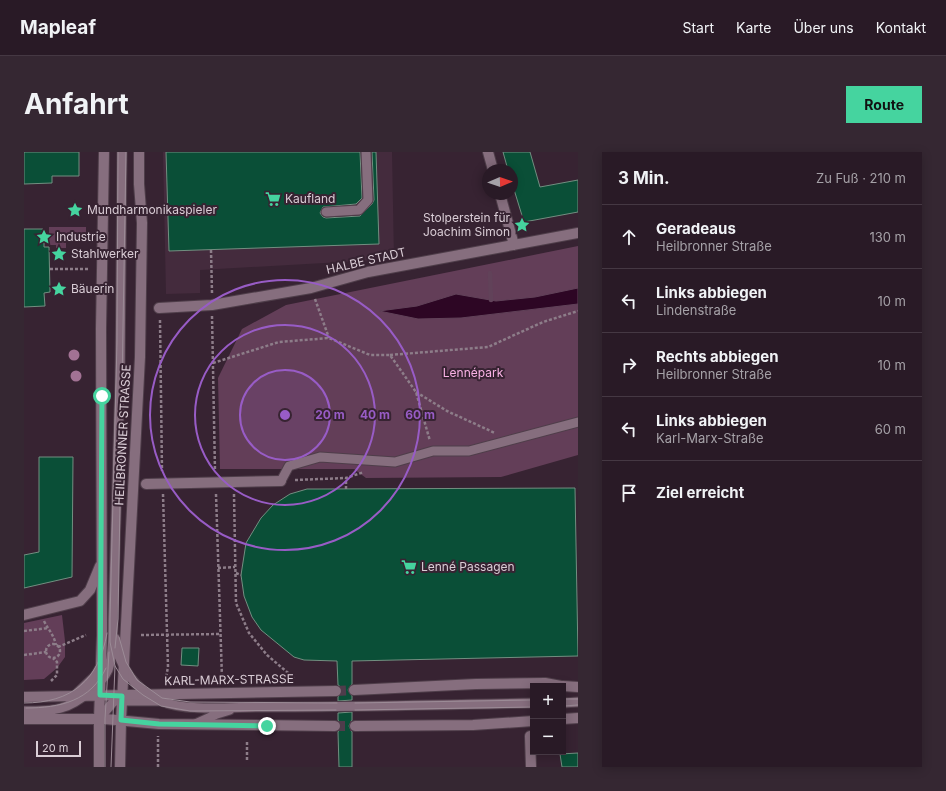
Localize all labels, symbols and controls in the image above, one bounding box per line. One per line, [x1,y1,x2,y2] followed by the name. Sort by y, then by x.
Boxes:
[20,16,96,39] text: Mapleaf
[682,19,714,36] text: Start
[736,19,771,36] text: Karte
[793,19,854,36] text: Über uns
[876,19,926,36] text: Kontakt
[846,86,922,123] button: Route
[24,87,129,121] text: Anfahrt
[482,164,518,200] north arrow
[618,168,670,188] text: 3 Min.
[816,170,906,186] text: Zu Fuß · 210 m
[264,190,282,208] supermarket icon: Kaufland
[285,191,335,206] place label: Kaufland
[66,201,84,219] place icon: Mundharmonikaspieler
[87,202,217,217] place label: Mundharmonikaspieler
[423,210,510,239] place label: Stolperstein für Joachim Simon
[513,216,531,234] place icon: Stolperstein für Joachim Simon
[656,219,736,238] text: Geradeaus
[618,226,640,248] icon: ahead
[35,228,53,246] place icon: Industrie
[56,229,106,244] place label: Industrie
[869,229,906,245] text: 130 m
[656,238,772,254] text: Heilbronner Straße
[325,244,407,277] street label: HALBE STADT
[50,245,68,263] place icon: Stahlwerker
[71,246,139,261] place label: Stahlwerker
[50,280,68,298] place icon: Bäuerin
[71,281,114,296] place label: Bäuerin
[656,283,767,302] text: Links abbiegen
[618,290,640,312] icon: left
[877,293,906,309] text: 10 m
[656,302,736,318] text: Lindenstraße
[656,347,778,366] text: Rechts abbiegen
[618,354,640,376] icon: right
[877,357,906,373] text: 10 m
[111,364,134,506] street label: HEILBRONNER STRASSE
[443,365,504,380] park label: Lennépark
[656,366,772,382] text: Heilbronner Straße
[93,387,111,405] route start
[315,407,345,422] text: 20 m
[360,407,390,422] text: 40 m
[405,407,435,422] text: 60 m
[278,408,292,422] centre of rings
[656,411,767,430] text: Links abbiegen
[618,418,640,440] icon: left
[875,421,906,437] text: 60 m
[656,430,764,446] text: Karl-Marx-Straße
[618,482,640,504] icon: arrive
[656,483,744,502] text: Ziel erreicht
[400,558,418,576] supermarket icon: Lenné Passagen
[421,559,515,574] place label: Lenné Passagen
[164,671,294,688] street label: KARL-MARX-STRASSE
[530,683,566,755] map controls
[530,683,566,719] button: +
[258,717,276,735] route end
[530,719,566,755] button: −
[36,739,81,758] scale bar
[42,741,68,755] text: 20 m

